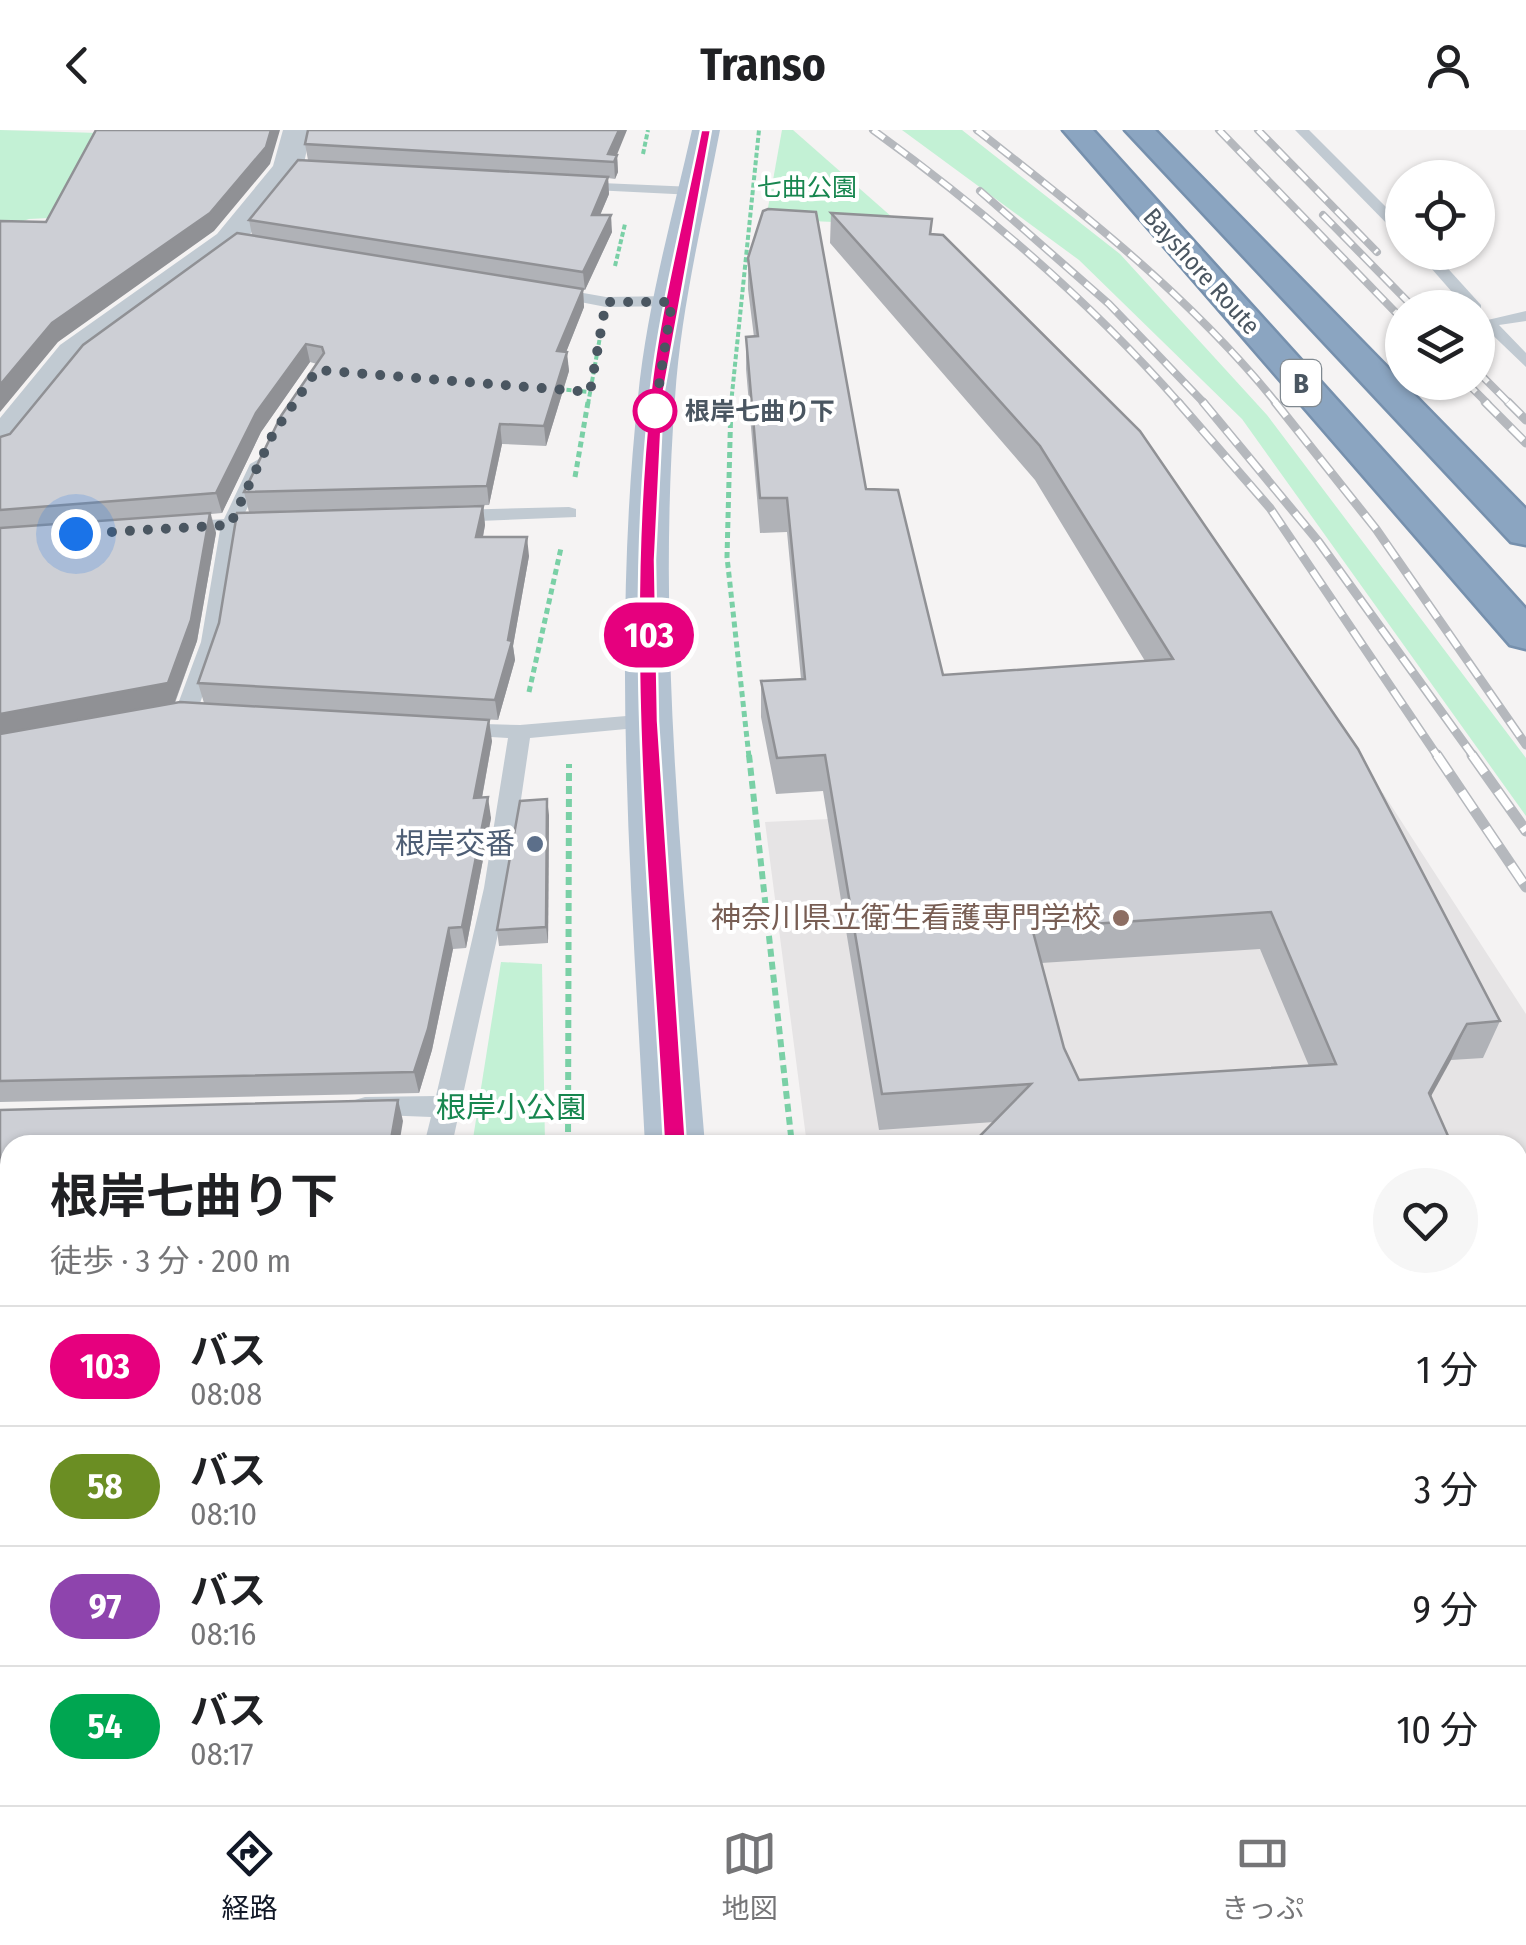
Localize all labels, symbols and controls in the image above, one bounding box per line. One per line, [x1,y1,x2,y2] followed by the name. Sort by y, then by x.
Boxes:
[50,38,105,93] icon: back
[700,38,826,92] text: Transo
[1421,38,1476,93] icon: person
[1385,160,1495,400] map controls
[1385,160,1495,270] button: locate
[757,173,857,203] park label: 七曲公園
[1137,202,1266,341] street label: Bayshore Route
[1385,290,1495,400] button: layers
[1281,360,1321,406] road number: B
[634,390,676,432] marker: 根岸七曲り下
[685,397,835,427] place label: 根岸七曲り下
[51,509,101,559] your location
[592,602,706,668] line badge: 103
[624,614,674,656] text: 103
[395,826,515,862] place label: 根岸交番
[524,833,546,855] marker: 根岸交番
[711,900,1101,936] place label: 神奈川県立衛生看護専門学校
[1110,907,1132,929] marker: 神奈川県立衛生看護専門学校
[436,1090,586,1126] park label: 根岸小公園
[50,1168,338,1226] text: 根岸七曲り下
[1373,1168,1478,1273] button: heart
[50,1242,291,1280] text: 徒歩 · 3 分 · 200 m
[190,1328,266,1374] text: バス
[80,1345,130,1387] text: 103
[1416,1347,1478,1393] text: 1 分
[190,1375,262,1413] text: 08:08
[190,1448,266,1494] text: バス
[87,1465,123,1507] text: 58
[1414,1467,1478,1513] text: 3 分
[190,1495,257,1533] text: 08:10
[190,1568,266,1614] text: バス
[89,1585,121,1627] text: 97
[1413,1587,1478,1633] text: 9 分
[190,1615,257,1653] text: 08:16
[190,1688,266,1734] text: バス
[87,1705,123,1747] text: 54
[1396,1707,1478,1753] text: 10 分
[190,1735,254,1773] text: 08:17
[222,1826,278,1926] tab: 経路
[722,1826,778,1926] tab: 地図
[1221,1826,1304,1926] tab: きっぷ

